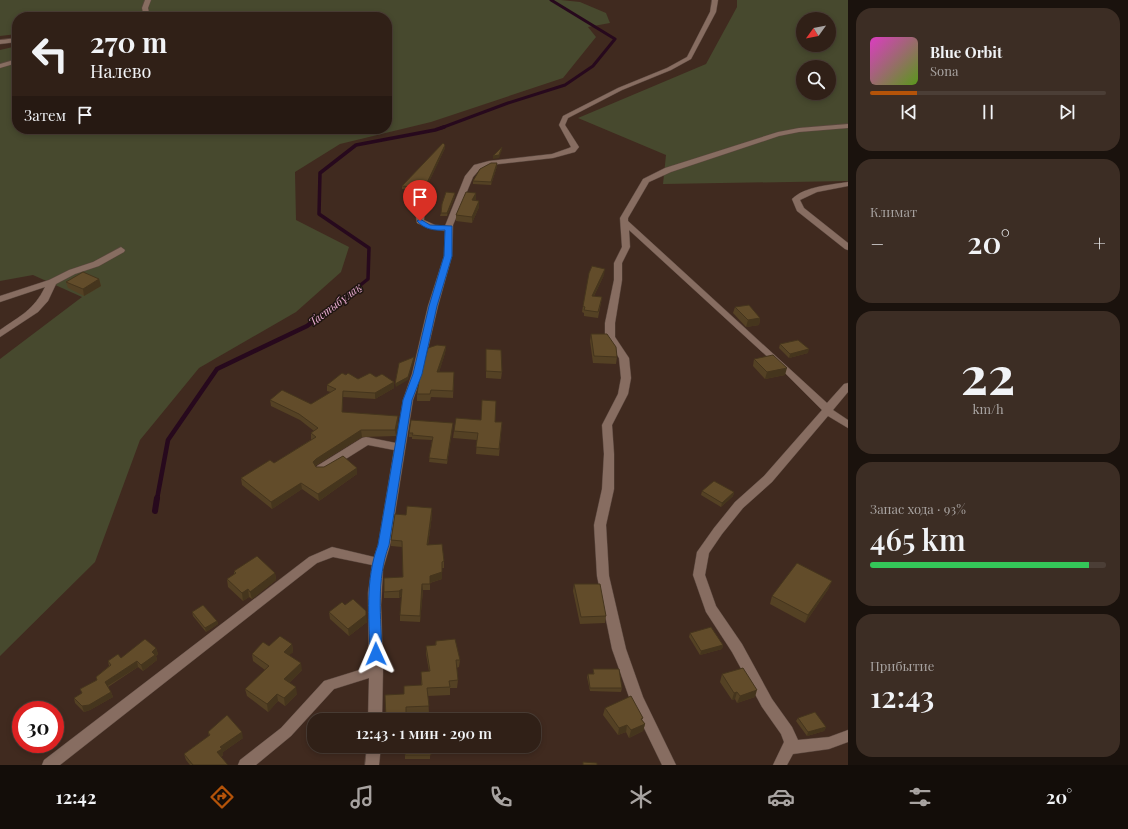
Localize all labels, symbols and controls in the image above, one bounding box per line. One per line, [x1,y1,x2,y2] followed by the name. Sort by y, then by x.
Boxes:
[796,12,836,52] north arrow
[796,12,836,100] map controls
[90,23,167,60] text: 270 m
[24,28,76,80] icon: left
[930,42,1002,62] text: Blue Orbit
[90,59,151,83] text: Налево
[796,60,836,100] button: search
[930,62,958,79] text: Sona
[898,101,920,123] icon: previous
[977,101,999,123] icon: pause
[1056,101,1078,123] icon: next
[74,104,96,126] icon: arrive
[24,105,66,125] text: Затем
[403,180,437,221] pin
[409,186,431,208] icon: arrive
[870,203,917,220] text: Климат
[967,222,1010,262] text: 20°
[870,228,884,258] text: −
[1093,228,1106,258] text: +
[305,279,365,329] water label: Тастыбұлақ
[961,339,1015,408] text: 22
[972,400,1004,417] text: km/h
[870,500,966,517] text: Запас хода · 93%
[870,519,966,559] text: 465 km
[355,633,397,675] position arrow
[870,657,934,674] text: Прибытие
[870,676,934,716] text: 12:43
[12,701,64,753] speed limit sign: 30
[356,723,492,743] text: 12:43 · 1 мин · 290 m
[208,783,236,811] icon: directions
[348,783,376,811] icon: music
[487,783,515,811] icon: phone
[627,783,655,811] icon: climate
[767,783,795,811] icon: car
[906,783,934,811] icon: filters
[56,785,96,809] text: 12:42
[1046,785,1072,809] text: 20°

